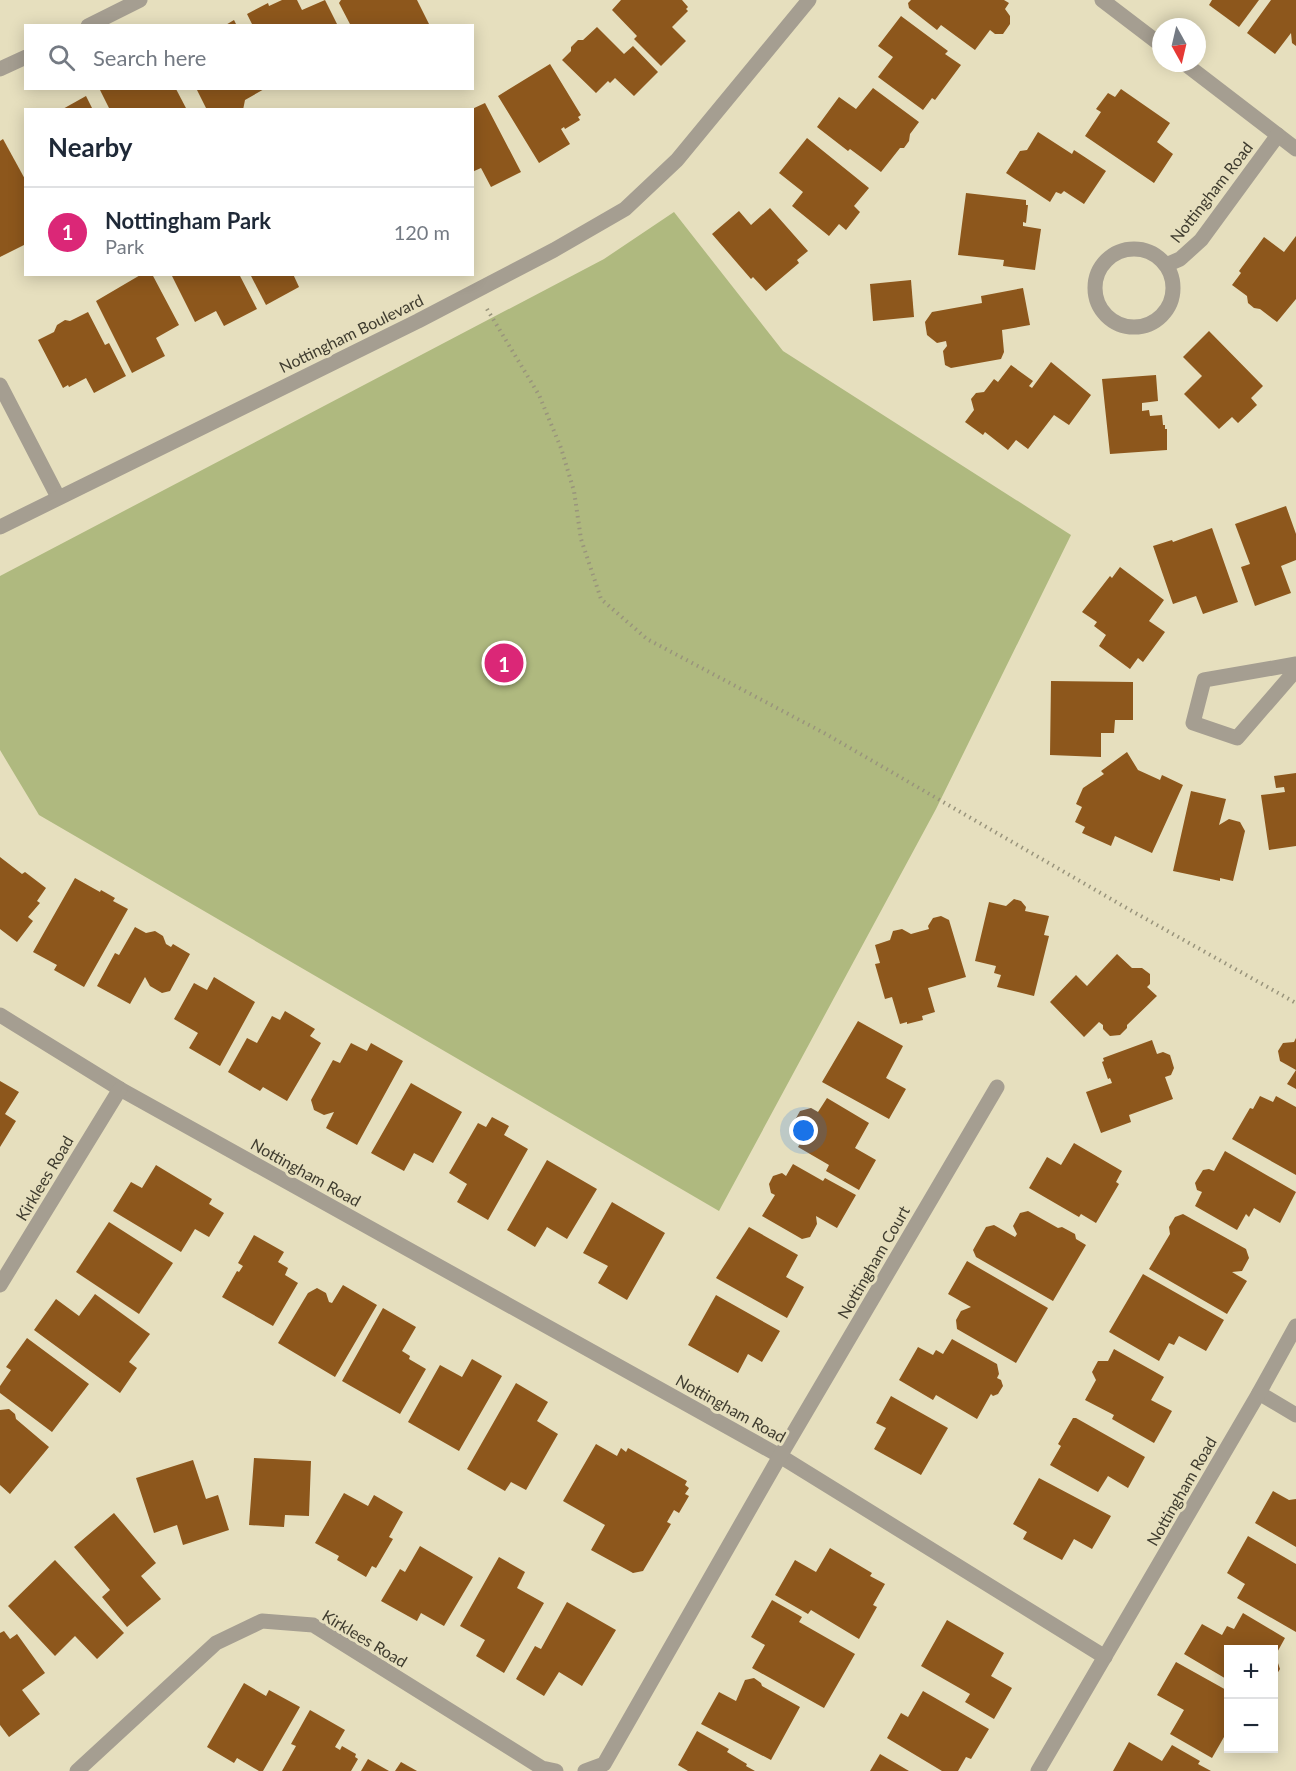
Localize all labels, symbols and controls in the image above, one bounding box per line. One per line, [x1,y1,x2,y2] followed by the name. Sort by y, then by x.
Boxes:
[1152,18,1206,72] north arrow
[24,24,474,90] search box
[45,41,78,74] icon: search
[93,44,206,71] text: Search here
[48,131,133,163] text: Nearby
[1166,138,1256,246] street label: Nottingham Road
[105,207,271,234] text: Nottingham Park
[62,220,73,244] text: 1
[394,220,450,244] text: 120 m
[105,234,144,258] text: Park
[276,290,426,376] street label: Nottingham Boulevard
[484,640,524,686] pin: 1
[789,1116,818,1145] your location
[11,1132,77,1224] street label: Kirklees Road
[248,1134,364,1210] street label: Nottingham Road
[833,1202,913,1322] street label: Nottingham Court
[673,1370,789,1446] street label: Nottingham Road
[1142,1433,1220,1549] street label: Nottingham Road
[319,1605,411,1671] street label: Kirklees Road
[1224,1645,1278,1753] map controls
[1224,1645,1278,1699] button: +
[1224,1699,1278,1753] button: −

